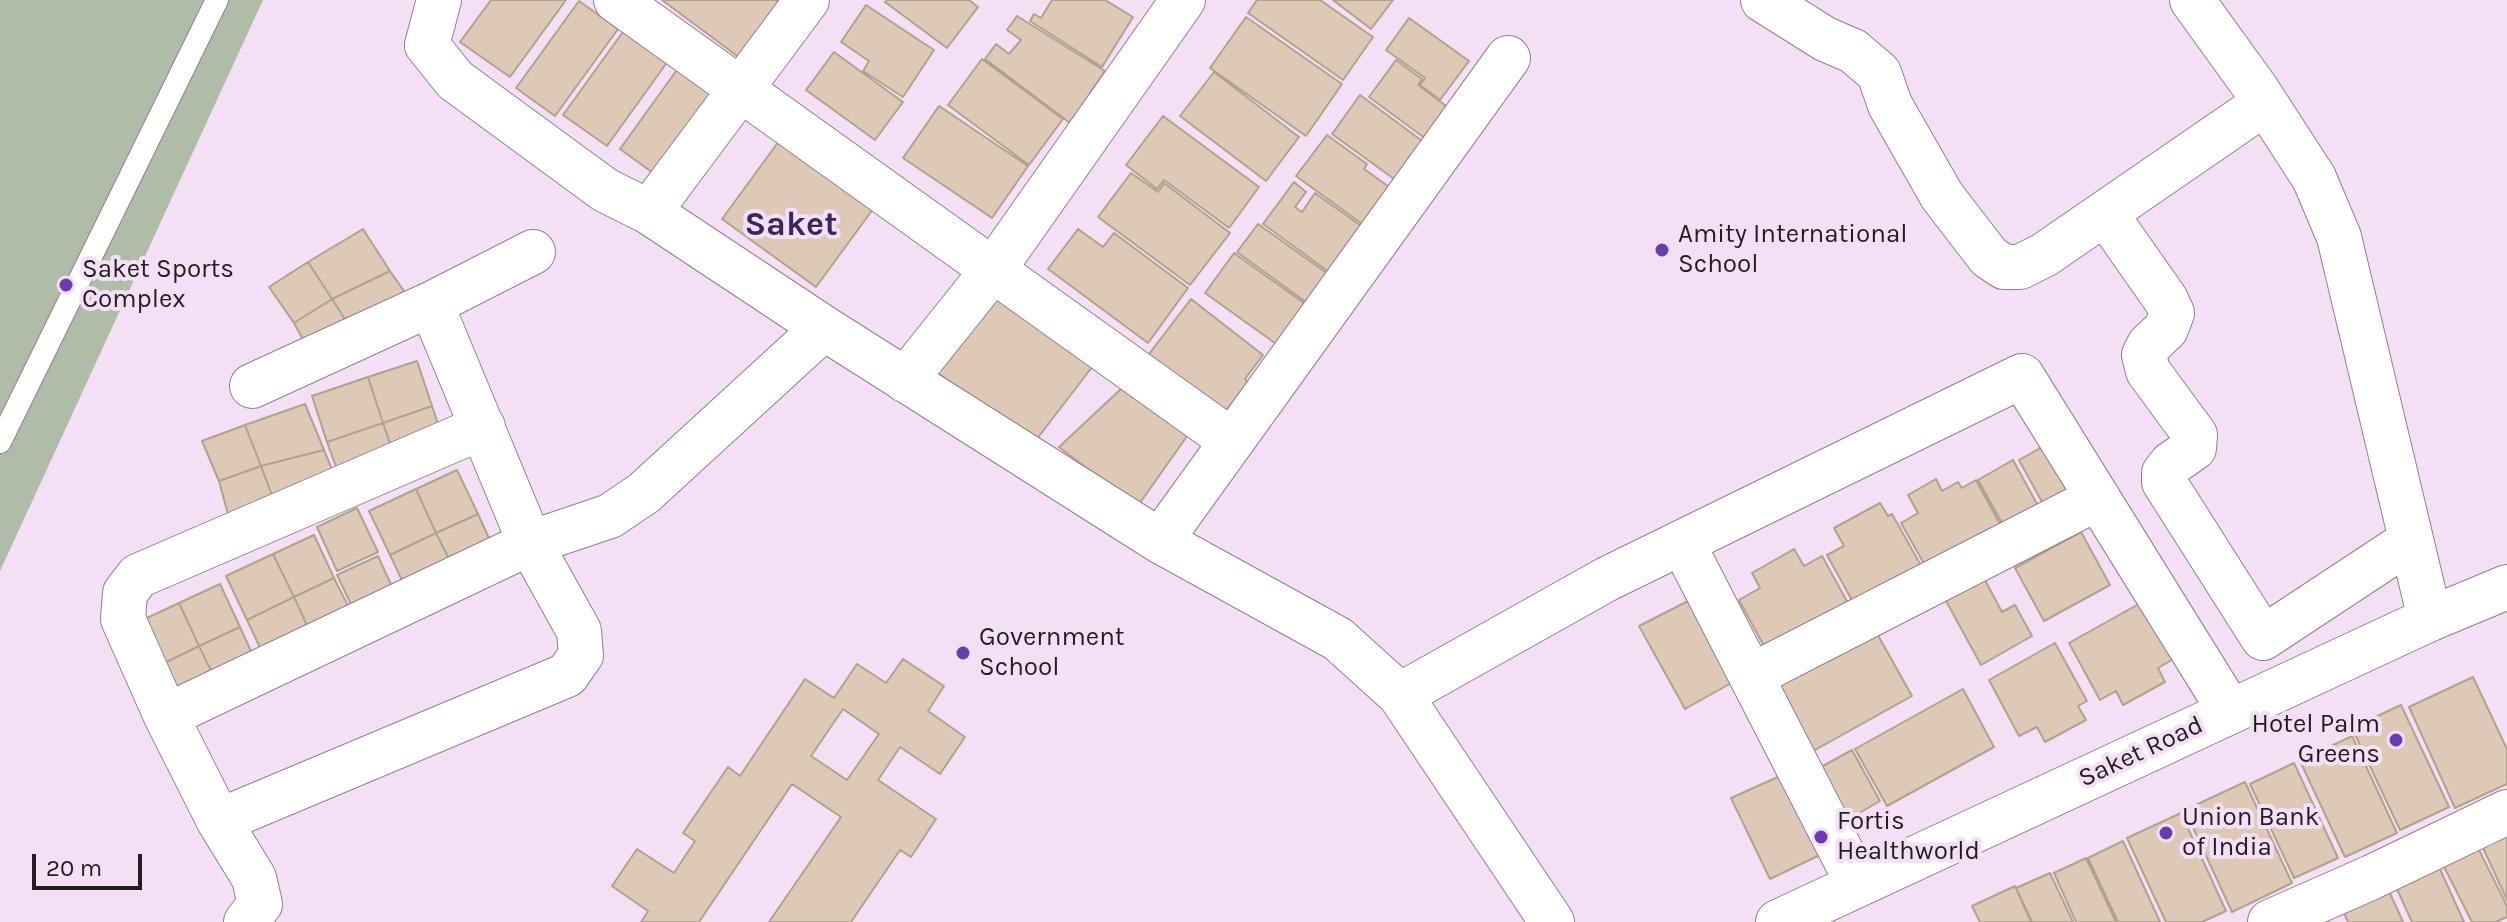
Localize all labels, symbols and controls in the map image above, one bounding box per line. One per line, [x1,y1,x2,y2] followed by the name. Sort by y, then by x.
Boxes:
[744,205,838,245] district label: Saket
[1678,219,1908,280] place label: Amity International School
[1653,241,1671,259] marker: Amity International School
[82,254,234,316] place label: Saket Sports Complex
[57,276,75,294] marker: Saket Sports Complex
[979,622,1125,684] place label: Government School
[954,644,972,662] marker: Government School
[2252,709,2380,770] place label: Hotel Palm Greens
[2074,710,2208,794] street label: Saket Road
[2387,731,2405,749] marker: Hotel Palm Greens
[2182,802,2319,864] place label: Union Bank of India
[1837,806,1980,868] place label: Fortis Healthworld
[2157,824,2175,842] marker: Union Bank of India
[1812,828,1830,846] marker: Fortis Healthworld
[36,838,146,888] scale bar
[46,854,102,882] text: 20 m

